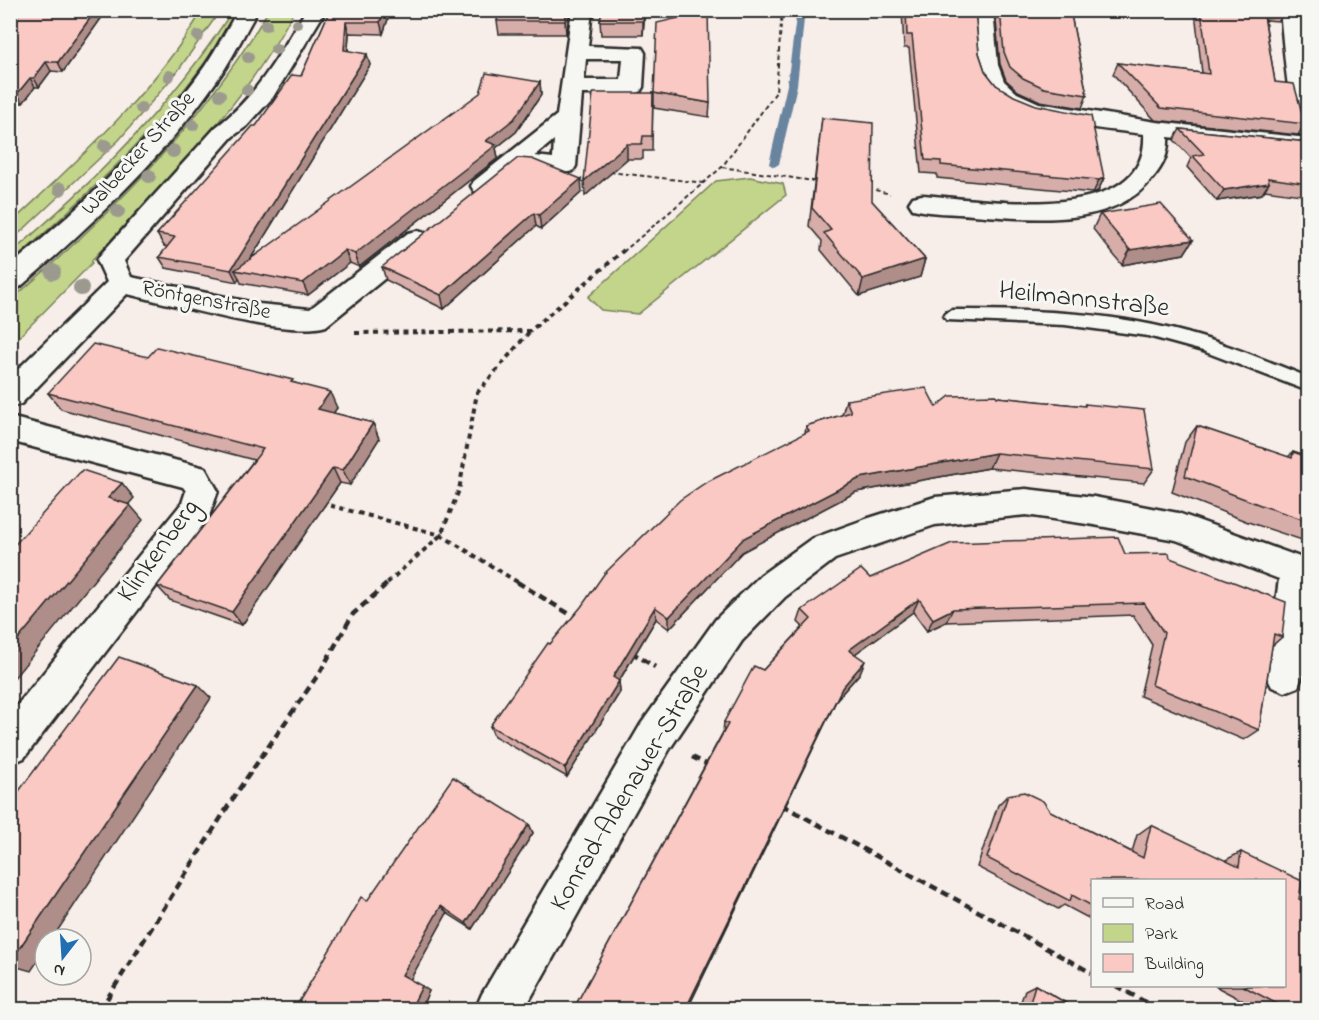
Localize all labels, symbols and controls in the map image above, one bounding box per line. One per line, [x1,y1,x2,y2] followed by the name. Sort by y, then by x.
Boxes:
[74,85,204,223] street label: Walbecker Straße
[997,272,1172,328] street label: Heilmannstraße
[138,273,274,330] street label: Röntgenstraße
[108,491,210,611] street label: Klinkenberg
[541,656,720,919] street label: Konrad-Adenauer-Straße
[1091,879,1286,987] legend
[1145,892,1184,918] text: Road
[1145,922,1178,948] text: Park
[33,927,93,987] north arrow
[1144,952,1204,979] text: Building
[50,956,68,982] text: N

